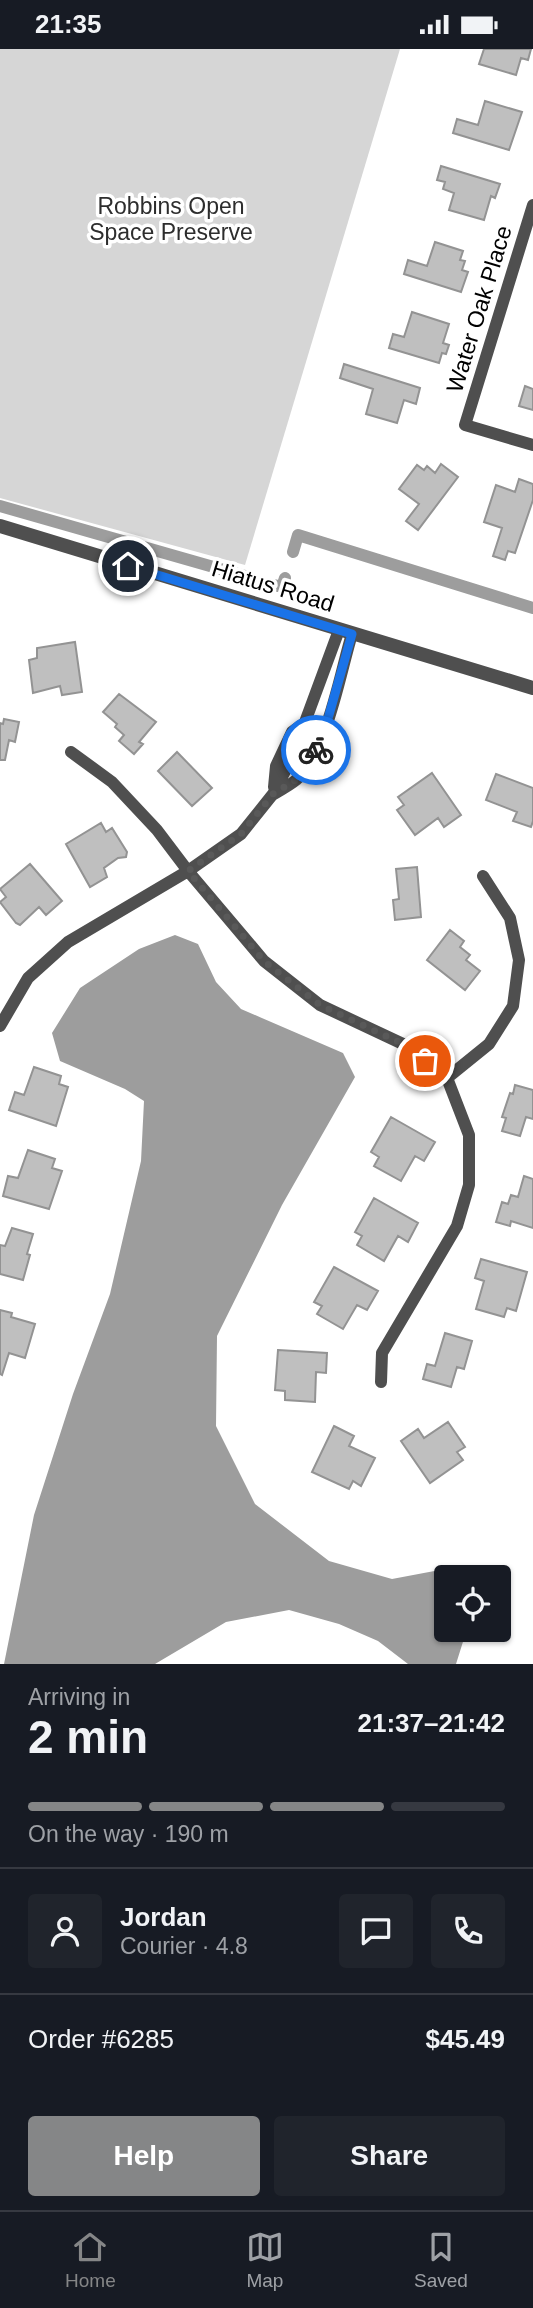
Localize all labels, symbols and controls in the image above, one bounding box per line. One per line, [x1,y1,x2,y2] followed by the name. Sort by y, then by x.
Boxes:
[35,9,102,39] text: 21:35
[89,193,253,245] park label: Robbins Open Space Preserve
[441,222,517,396] street label: Water Oak Place
[98,536,158,596] pin
[109,547,147,585] icon: home
[209,555,337,617] street label: Hiatus Road
[281,715,351,785] courier
[297,731,335,769] icon: bike
[395,1031,455,1091] pin
[406,1042,444,1080] icon: bag
[434,1565,511,1642] map controls
[434,1565,511,1642] button: locate
[28,1684,130,1710] text: Arriving in
[358,1708,505,1738] text: 21:37–21:42
[28,1711,148,1763] text: 2 min
[28,1821,229,1847] text: On the way · 190 m
[28,1894,102,1968] button: person
[339,1894,413,1968] button: chat
[431,1894,505,1968] button: phone
[120,1902,207,1932] text: Jordan
[120,1933,248,1959] text: Courier · 4.8
[28,2024,174,2054] text: Order #6285
[425,2024,505,2054] text: $45.49
[28,2116,260,2196] button: Help
[274,2116,505,2196] button: Share
[65,2228,116,2292] tab: Home
[246,2228,284,2292] tab: Map
[414,2228,468,2292] tab: Saved

